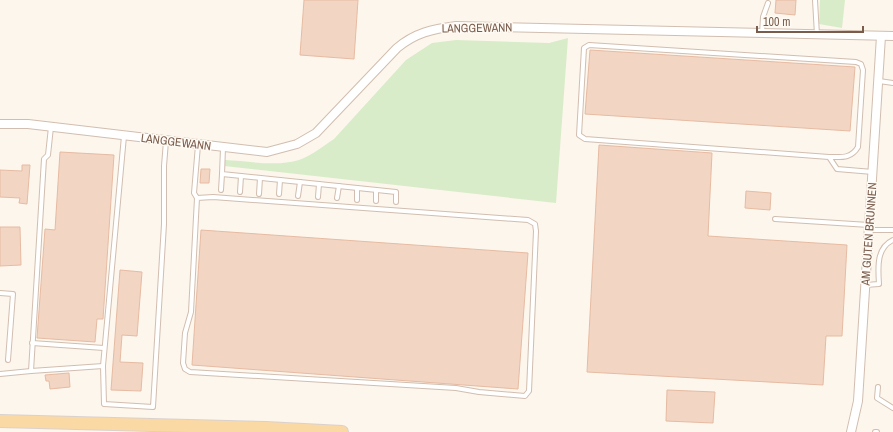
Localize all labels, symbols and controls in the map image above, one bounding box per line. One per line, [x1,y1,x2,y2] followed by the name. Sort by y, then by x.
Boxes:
[757,8,863,34] scale bar
[763,14,790,30] text: 100 m
[442,19,512,37] street label: LANGGEWANN
[140,130,212,154] street label: LANGGEWANN
[857,182,881,287] street label: AM GUTEN BRUNNEN

